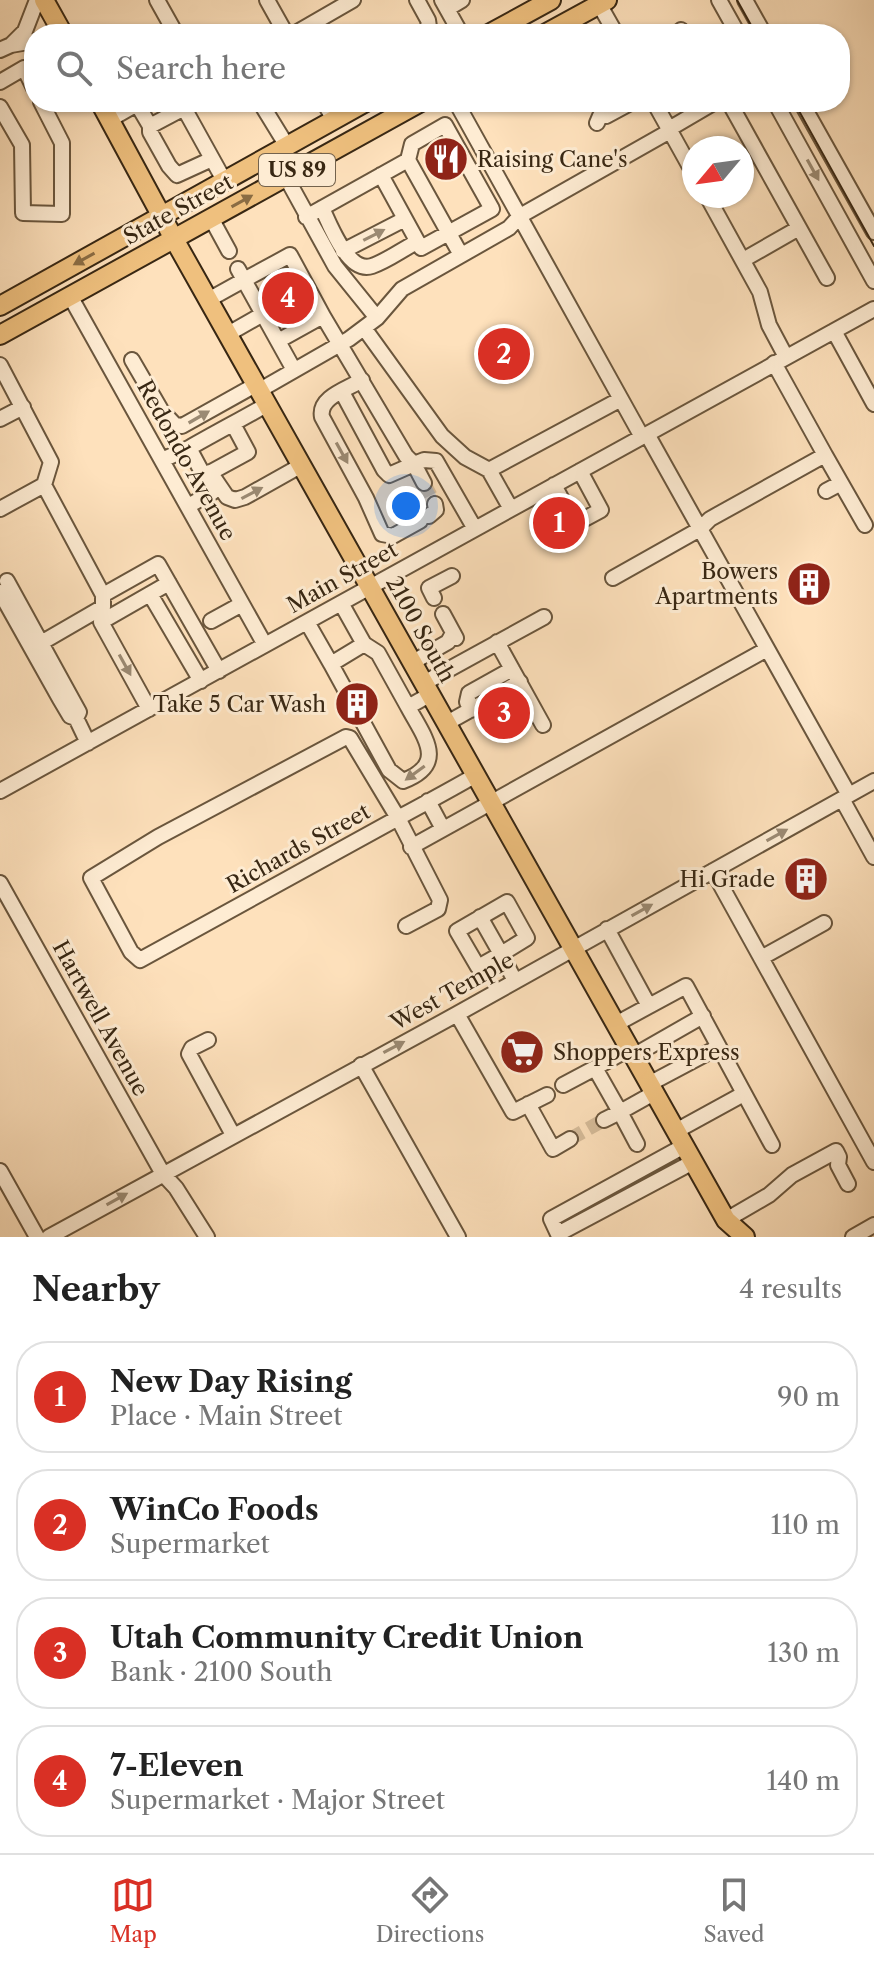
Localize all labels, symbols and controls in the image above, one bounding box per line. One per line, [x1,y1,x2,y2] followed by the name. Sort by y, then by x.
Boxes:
[24,24,850,112] search box
[52,46,96,90] icon: search
[116,50,286,87] text: Search here
[422,135,470,183] restaurant icon: Raising Cane's
[682,136,754,208] north arrow
[477,146,628,173] place label: Raising Cane's
[259,154,335,186] road number: US 89
[806,159,820,181] one-way arrow
[119,168,238,251] street label: State Street
[231,195,253,209] one-way arrow
[363,228,386,242] one-way arrow
[73,252,95,266] one-way arrow
[262,268,314,328] pin: 4
[478,324,530,384] pin: 2
[131,375,242,545] street label: Redondo Avenue
[188,410,210,424] one-way arrow
[335,442,349,464] one-way arrow
[240,486,263,499] one-way arrow
[386,486,426,526] your location
[533,493,585,553] pin: 1
[282,536,402,619] street label: Main Street
[655,558,778,610] place label: Bowers Apartments
[785,560,833,608] building icon: Bowers Apartments
[380,571,461,687] street label: 2100 South
[118,654,132,677] one-way arrow
[333,680,381,728] building icon: Take 5 Car Wash
[478,683,530,743] pin: 3
[153,691,326,718] place label: Take 5 Car Wash
[405,765,426,780] one-way arrow
[222,798,375,899] street label: Richards Street
[766,828,789,842] one-way arrow
[782,855,830,903] building icon: Hi Grade
[679,866,775,893] place label: Hi Grade
[630,903,653,917] one-way arrow
[47,936,154,1101] street label: Hartwell Avenue
[385,947,519,1037] street label: West Temple
[498,1028,546,1076] supermarket icon: Shoppers Express
[553,1039,740,1066] place label: Shoppers Express
[383,1041,405,1055] one-way arrow
[106,1193,128,1207] one-way arrow
[32,1268,160,1310] text: Nearby
[739,1273,842,1305] text: 4 results
[110,1363,352,1400] text: New Day Rising
[54,1381,66,1413] text: 1
[777,1381,840,1413] text: 90 m
[110,1400,343,1432] text: Place · Main Street
[110,1491,319,1528] text: WinCo Foods
[52,1509,68,1541] text: 2
[771,1509,840,1541] text: 110 m
[110,1528,270,1560] text: Supermarket
[110,1619,584,1656] text: Utah Community Credit Union
[53,1637,67,1669] text: 3
[767,1637,840,1669] text: 130 m
[110,1656,333,1688] text: Bank · 2100 South
[110,1747,244,1784] text: 7-Eleven
[52,1765,68,1797] text: 4
[766,1765,840,1797] text: 140 m
[110,1784,445,1816] text: Supermarket · Major Street
[109,1873,157,1948] tab: Map
[376,1873,484,1948] tab: Directions
[703,1873,764,1948] tab: Saved

